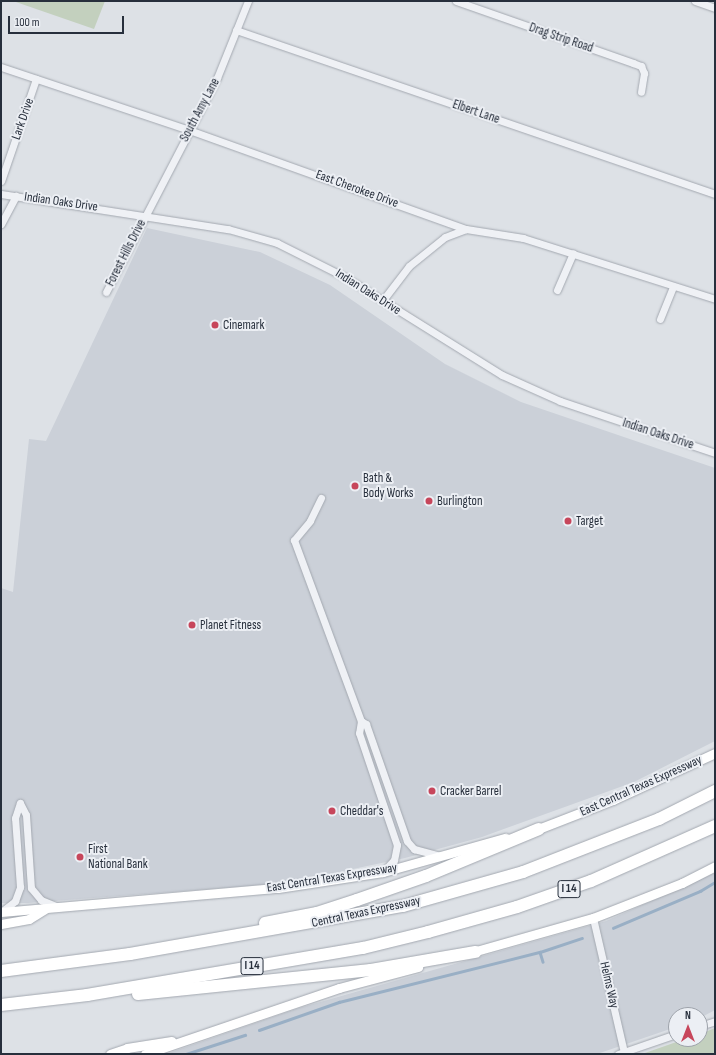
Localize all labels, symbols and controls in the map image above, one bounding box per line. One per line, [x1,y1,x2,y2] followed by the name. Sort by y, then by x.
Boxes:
[10,8,126,34] scale bar
[15,15,40,30] text: 100 m
[527,20,595,56] street label: Drag Strip Road
[177,76,223,144] street label: South Amy Lane
[9,96,37,142] street label: Lark Drive
[450,97,502,127] street label: Elbert Lane
[314,167,400,211] street label: East Cherokee Drive
[23,189,99,215] street label: Indian Oaks Drive
[103,217,149,289] street label: Forest Hills Drive
[332,266,404,318] street label: Indian Oaks Drive
[223,317,265,333] place label: Cinemark
[210,320,220,330] marker: Cinemark
[620,415,696,453] street label: Indian Oaks Drive
[363,471,414,502] place label: Bath & Body Works
[350,481,360,491] marker: Bath & Body Works
[437,493,483,509] place label: Burlington
[424,496,434,506] marker: Burlington
[576,513,603,529] place label: Target
[563,516,573,526] marker: Target
[200,617,261,633] place label: Planet Fitness
[187,620,197,630] marker: Planet Fitness
[578,752,704,820] street label: East Central Texas Expressway
[440,783,501,799] place label: Cracker Barrel
[427,786,437,796] marker: Cracker Barrel
[340,803,383,819] place label: Cheddar's
[327,806,337,816] marker: Cheddar's
[88,842,148,873] place label: First National Bank
[75,852,85,862] marker: First National Bank
[266,860,398,896] street label: East Central Texas Expressway
[557,879,581,899] road number: I 14
[310,893,422,931] street label: Central Texas Expressway
[240,956,264,976] road number: I 14
[596,960,622,1010] street label: Helms Way
[668,1007,708,1047] north arrow
[685,1009,691,1022] text: N

